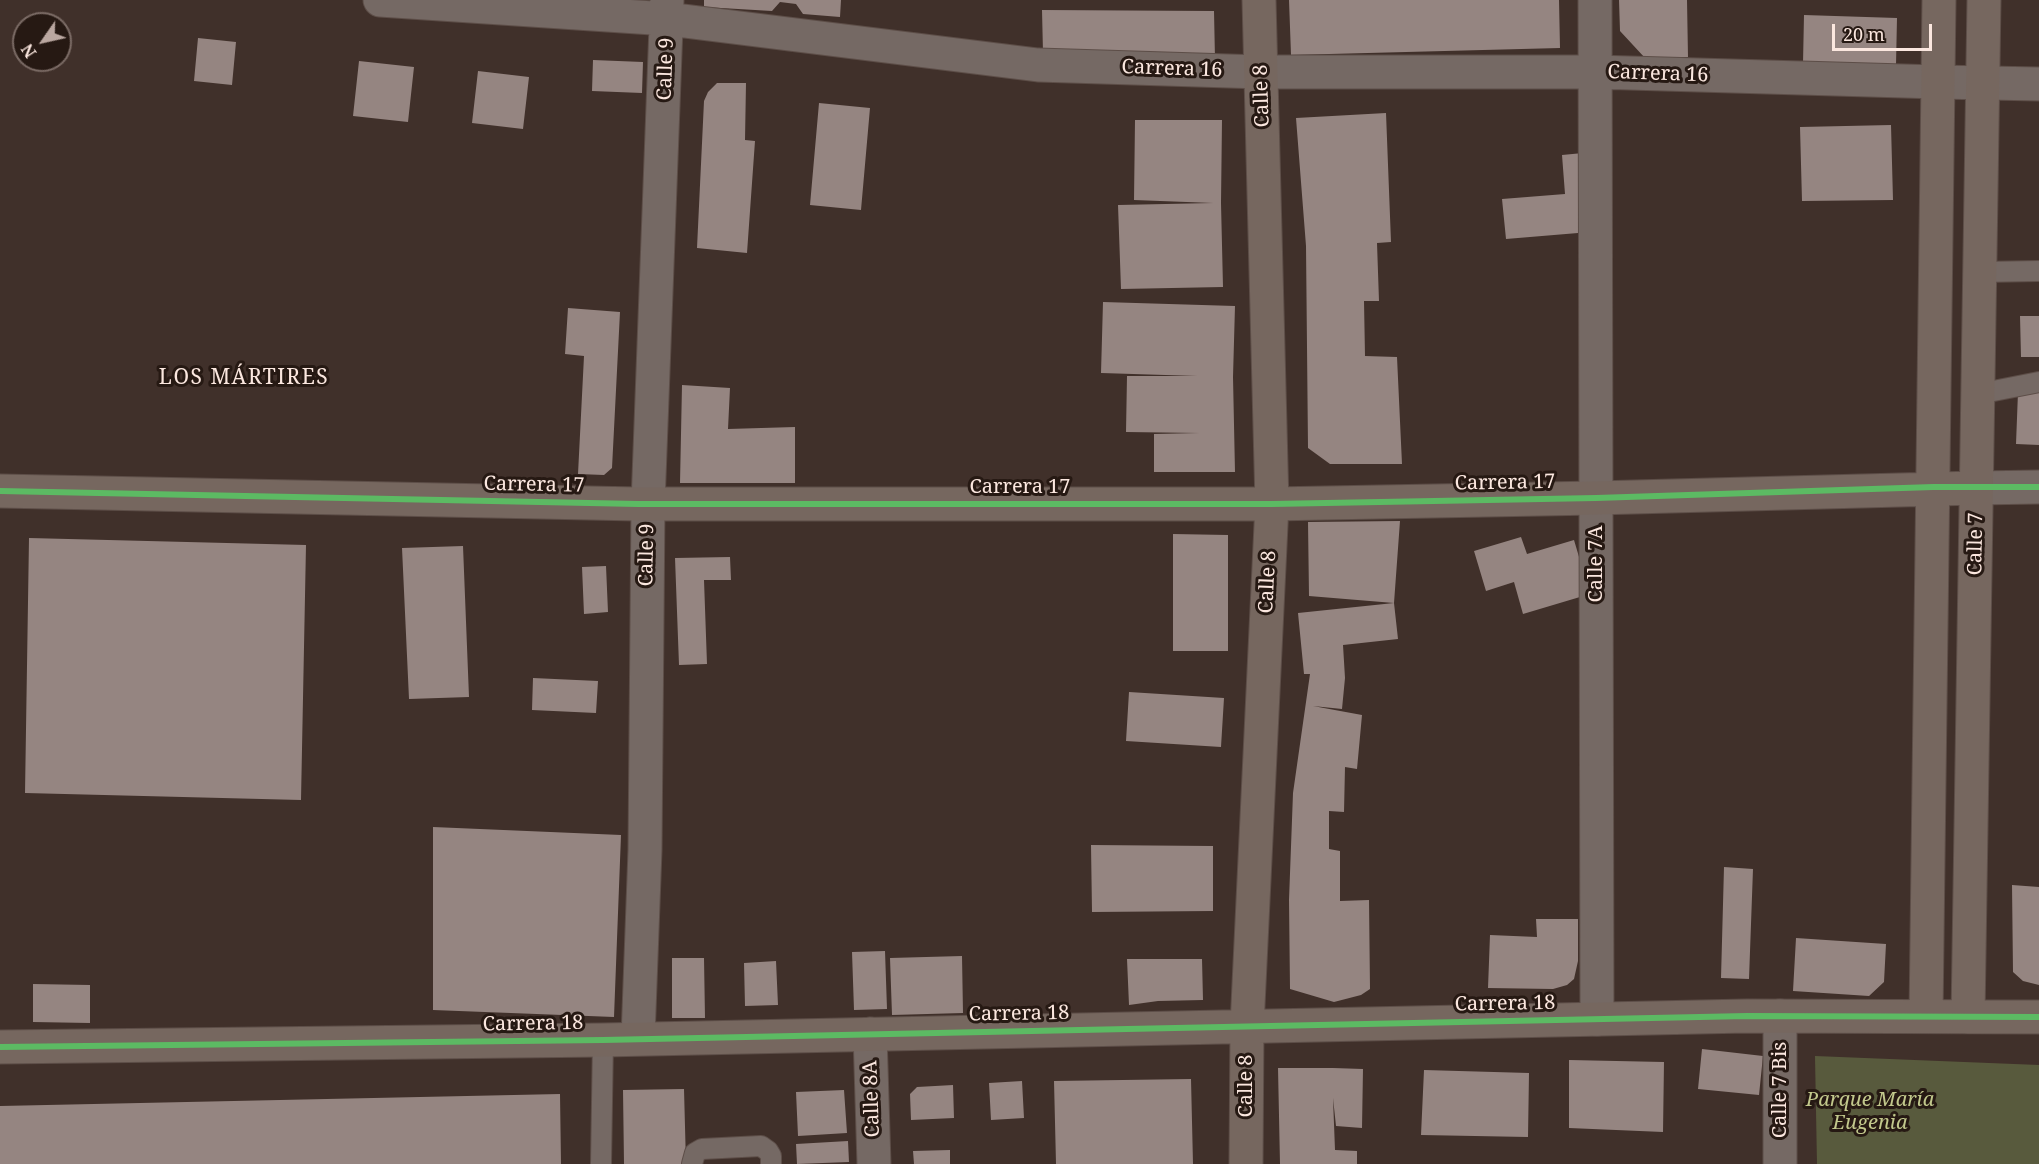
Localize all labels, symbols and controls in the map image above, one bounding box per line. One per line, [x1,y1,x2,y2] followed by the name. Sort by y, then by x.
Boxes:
[12,12,72,72] north arrow
[1835,12,1936,50] scale bar
[1843,22,1885,46] text: 20 m
[653,37,679,101] street label: Calle 9
[16,40,41,62] text: N
[1121,55,1223,83] street label: Carrera 16
[1607,60,1709,88] street label: Carrera 16
[1249,64,1275,128] street label: Calle 8
[159,365,329,391] district label: LOS MÁRTIRES
[1454,470,1556,496] street label: Carrera 17
[483,472,585,498] street label: Carrera 17
[970,475,1070,499] street label: Carrera 17
[1963,512,1989,576] street label: Calle 7
[634,523,660,587] street label: Calle 9
[1584,525,1608,603] street label: Calle 7A
[1254,550,1282,614] street label: Calle 8
[1454,991,1556,1017] street label: Carrera 18
[968,1001,1070,1027] street label: Carrera 18
[482,1011,584,1037] street label: Carrera 18
[1768,1042,1792,1138] street label: Calle 7 Bis
[1234,1054,1258,1118] street label: Calle 8
[859,1060,885,1138] street label: Calle 8A
[1806,1088,1934,1135] park label: Parque María Eugenia

